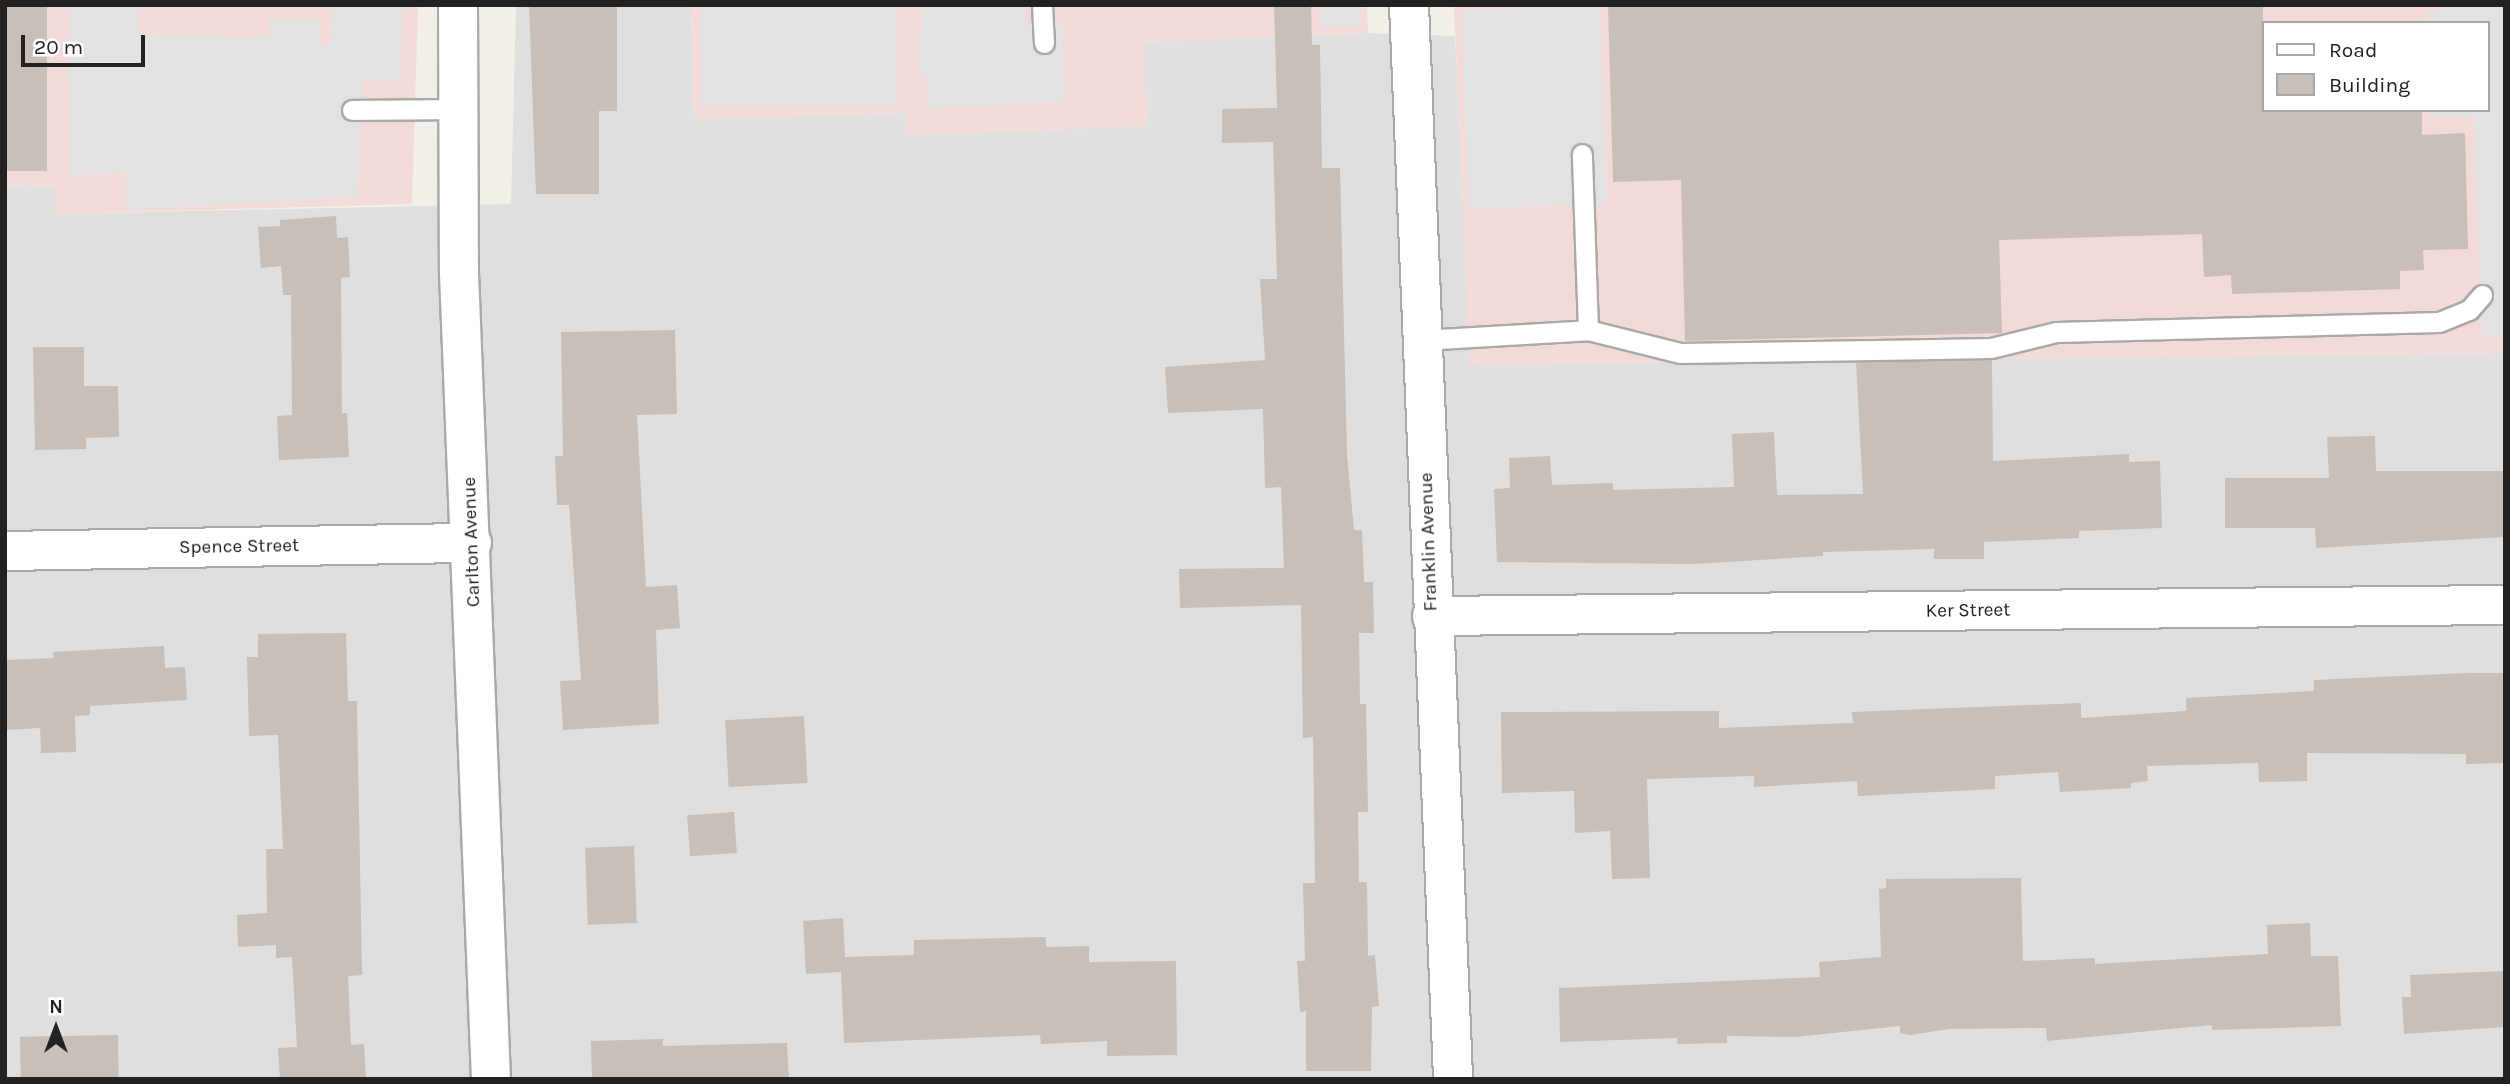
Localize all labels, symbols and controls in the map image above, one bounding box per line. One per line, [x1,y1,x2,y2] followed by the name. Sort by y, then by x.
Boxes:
[24,21,149,65] scale bar
[2262,21,2489,112] legend
[34,35,83,59] text: 20 m
[2329,38,2377,62] text: Road
[2329,73,2410,97] text: Building
[1415,472,1443,612] street label: Franklin Avenue
[458,476,486,608] street label: Carlton Avenue
[179,535,299,559] street label: Spence Street
[1925,599,2011,623] street label: Ker Street
[21,993,91,1063] north arrow
[49,996,63,1018] text: N

